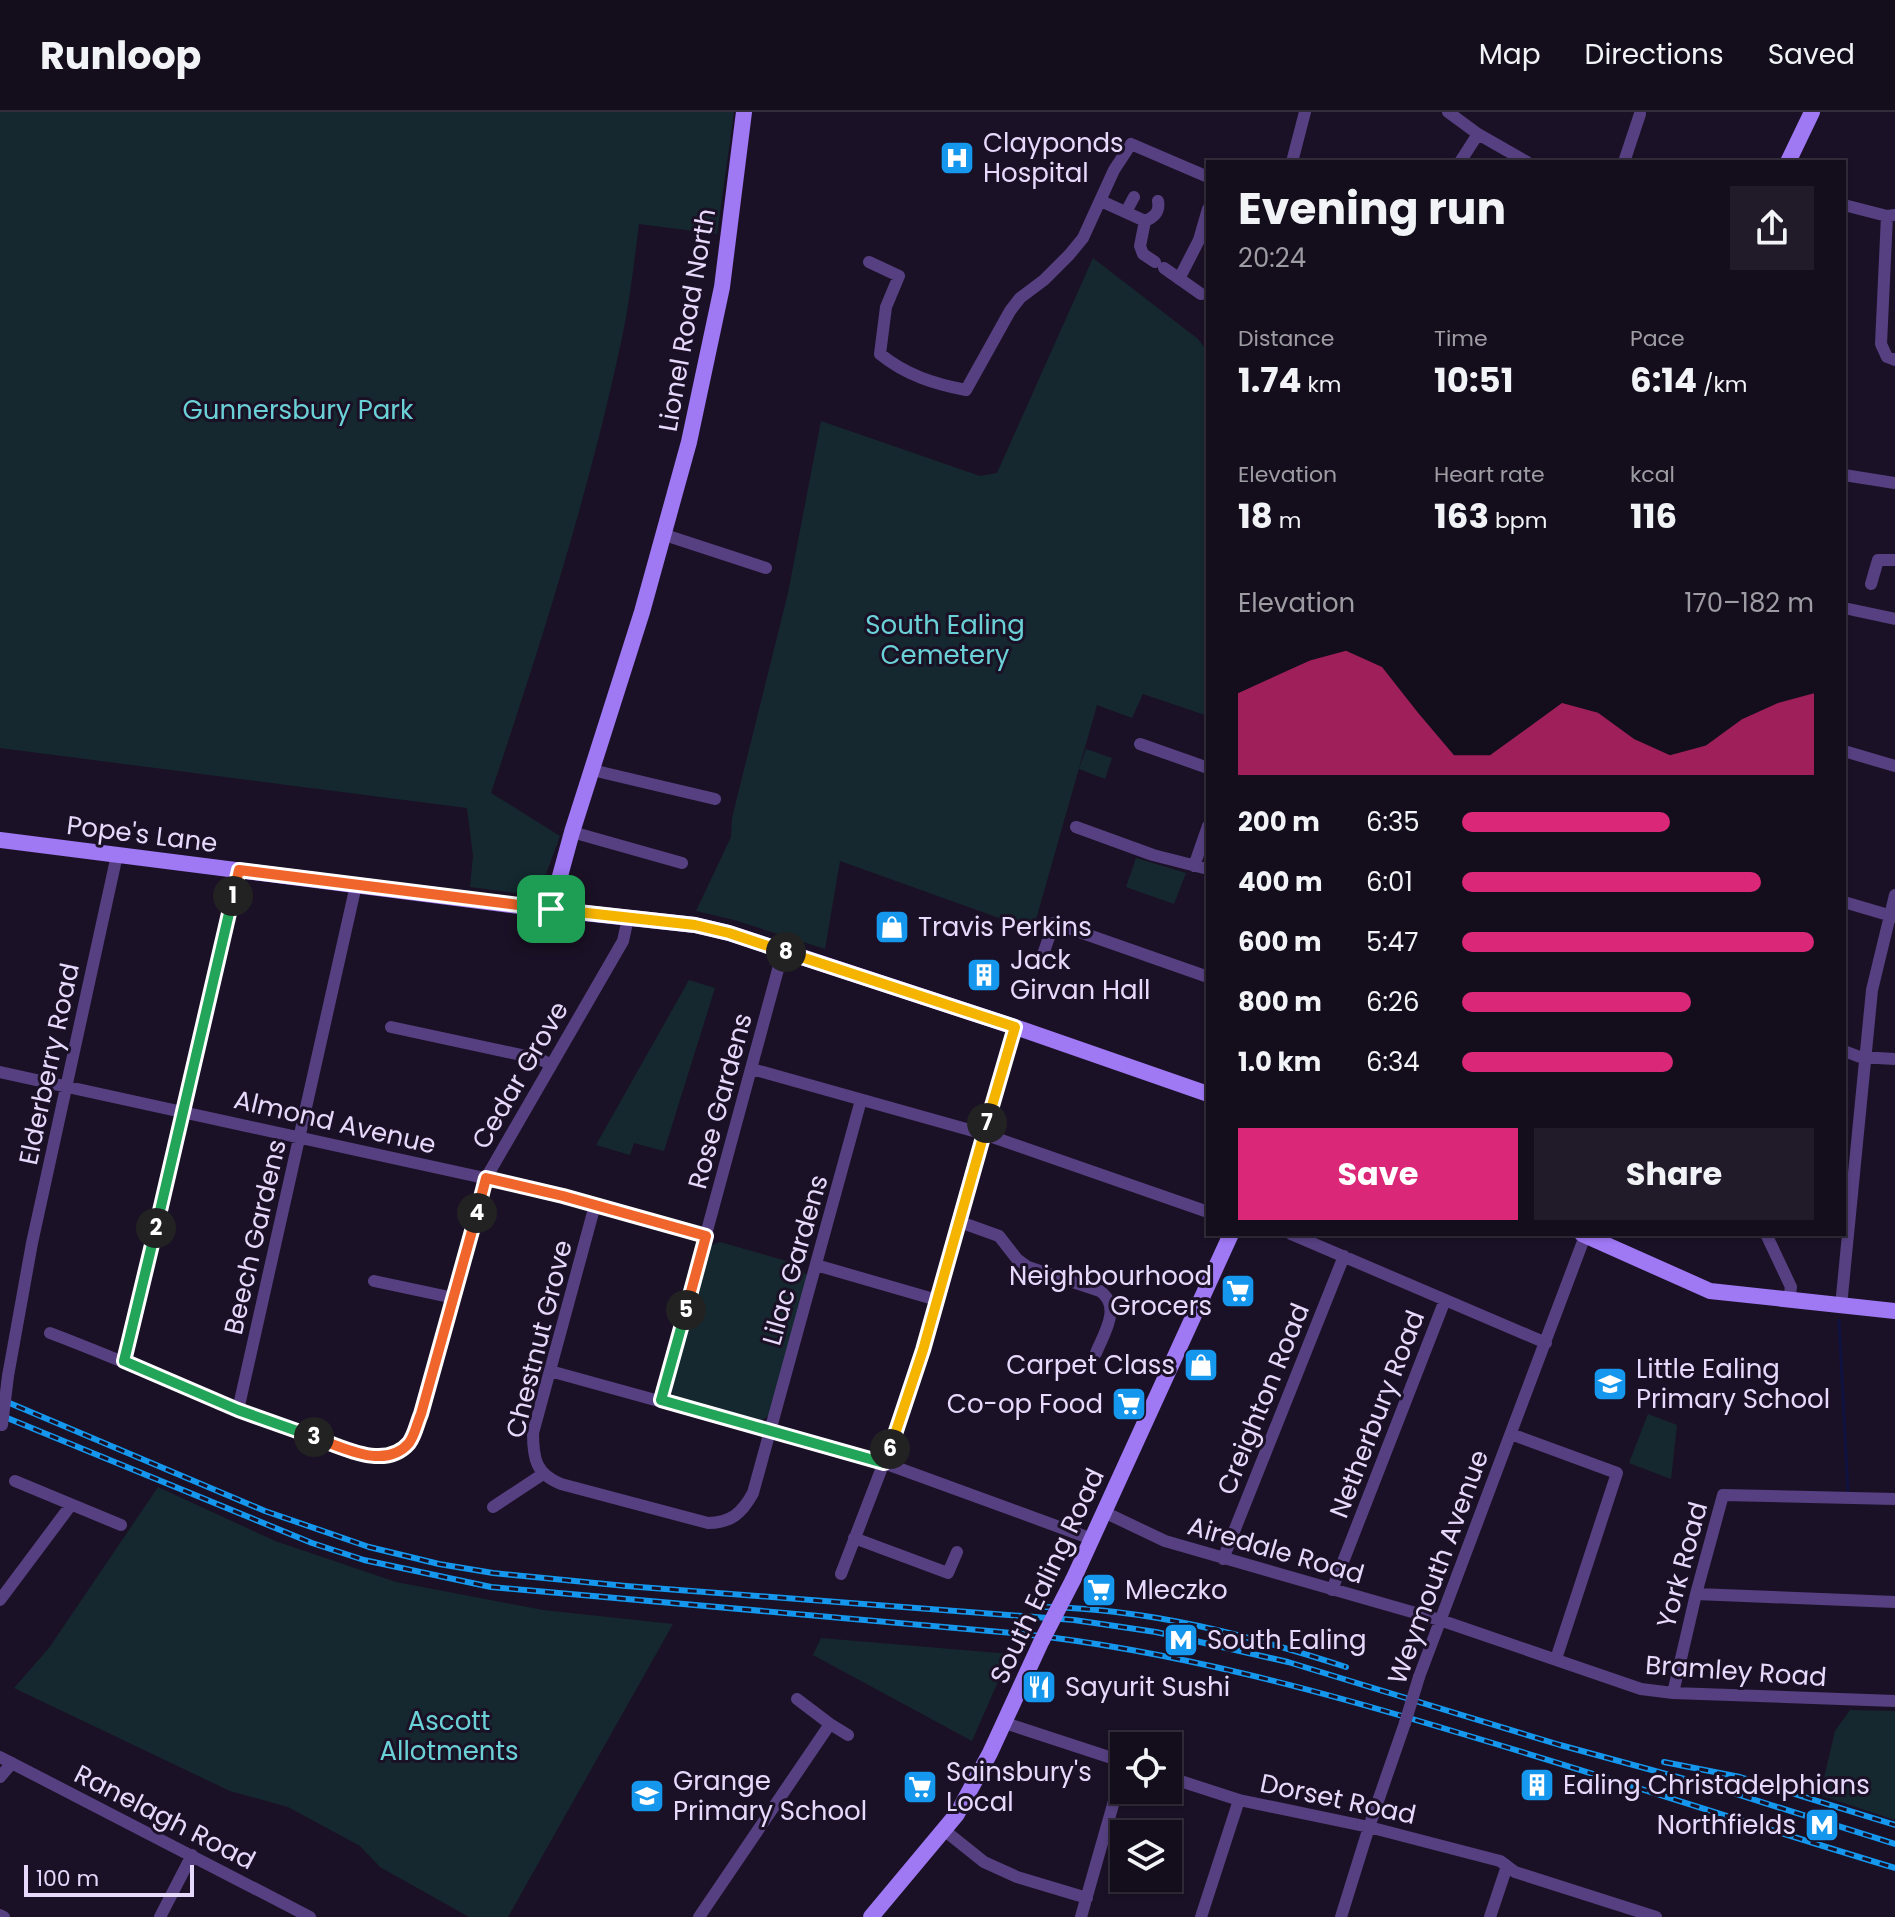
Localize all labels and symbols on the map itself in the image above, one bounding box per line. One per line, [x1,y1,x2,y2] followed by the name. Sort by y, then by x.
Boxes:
[983,125,1124,191] place label: Clayponds Hospital
[938,139,976,177] hospital icon: Clayponds Hospital
[650,206,724,434] street label: Lionel Road North
[183,392,414,428] park label: Gunnersbury Park
[865,607,1025,673] park label: South Ealing Cemetery
[65,807,219,861] street label: Pope's Lane
[517,875,585,943] pin
[213,876,253,916] pin: 1
[873,908,911,946] shop icon: Travis Perkins
[918,909,1092,945] place label: Travis Perkins
[766,932,806,972] pin: 8
[1010,942,1150,1008] place label: Jack Girvan Hall
[965,956,1003,994] building icon: Jack Girvan Hall
[10,960,88,1168] street label: Elderberry Road
[463,994,577,1156] street label: Cedar Grove
[679,1009,761,1193] street label: Rose Gardens
[231,1081,439,1163] street label: Almond Avenue
[967,1103,1007,1143] pin: 7
[215,1136,295,1338] street label: Beech Gardens
[753,1171,837,1349] street label: Lilac Gardens
[457,1193,497,1233] pin: 4
[136,1208,176,1248] pin: 2
[497,1236,581,1442] street label: Chestnut Grove
[1009,1258,1212,1324] place label: Neighbourhood Grocers
[1219,1272,1257,1310] supermarket icon: Neighbourhood Grocers
[666,1290,706,1330] pin: 5
[1208,1298,1318,1500] street label: Creighton Road
[1321,1305,1433,1523] street label: Netherbury Road
[1182,1346,1220,1384] shop icon: Carpet Class
[1006,1347,1175,1383] place label: Carpet Class
[1636,1351,1830,1417] place label: Little Ealing Primary School
[1591,1365,1629,1403] school or university icon: Little Ealing Primary School
[1110,1385,1148,1423] supermarket icon: Co-op Food
[947,1386,1103,1422] place label: Co-op Food
[294,1417,334,1457] pin: 3
[870,1429,910,1469] pin: 6
[1379,1445,1497,1689] street label: Weymouth Avenue
[981,1462,1113,1690] street label: South Ealing Road
[1648,1498,1716,1632] street label: York Road
[1184,1508,1368,1592] street label: Airedale Road
[1080,1571,1118,1609] supermarket icon: Mleczko
[1125,1572,1228,1608] place label: Mleczko
[1162,1621,1200,1659] metro station icon: South Ealing
[1207,1622,1367,1658] place label: South Ealing
[1644,1647,1828,1695] street label: Bramley Road
[1020,1668,1058,1706] restaurant icon: Sayurit Sushi
[1065,1669,1230,1705] place label: Sayurit Sushi
[380,1703,519,1769] park label: Ascott Allotments
[946,1754,1092,1820] place label: Sainsbury's Local
[68,1756,262,1878] street label: Ranelagh Road
[673,1763,867,1829] place label: Grange Primary School
[1257,1765,1419,1833] street label: Dorset Road
[1518,1766,1556,1804] building icon: Ealing Christadelphians
[1563,1767,1870,1803] place label: Ealing Christadelphians
[901,1768,939,1806] supermarket icon: Sainsbury's Local
[628,1777,666,1815] school or university icon: Grange Primary School
[1803,1806,1841,1844] metro station icon: Northfields
[1657,1807,1796,1843] place label: Northfields
[24,1861,194,1897] scale bar

